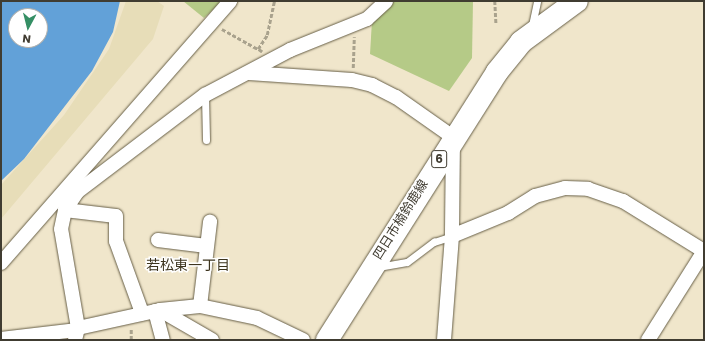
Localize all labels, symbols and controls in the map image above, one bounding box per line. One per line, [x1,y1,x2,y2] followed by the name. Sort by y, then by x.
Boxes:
[8,8,48,48] north arrow
[22,30,32,47] text: N
[431,149,447,169] road number: 6
[370,177,432,263] street label: 四日市楠鈴鹿線
[146,257,230,273] district label: 若松東一丁目

